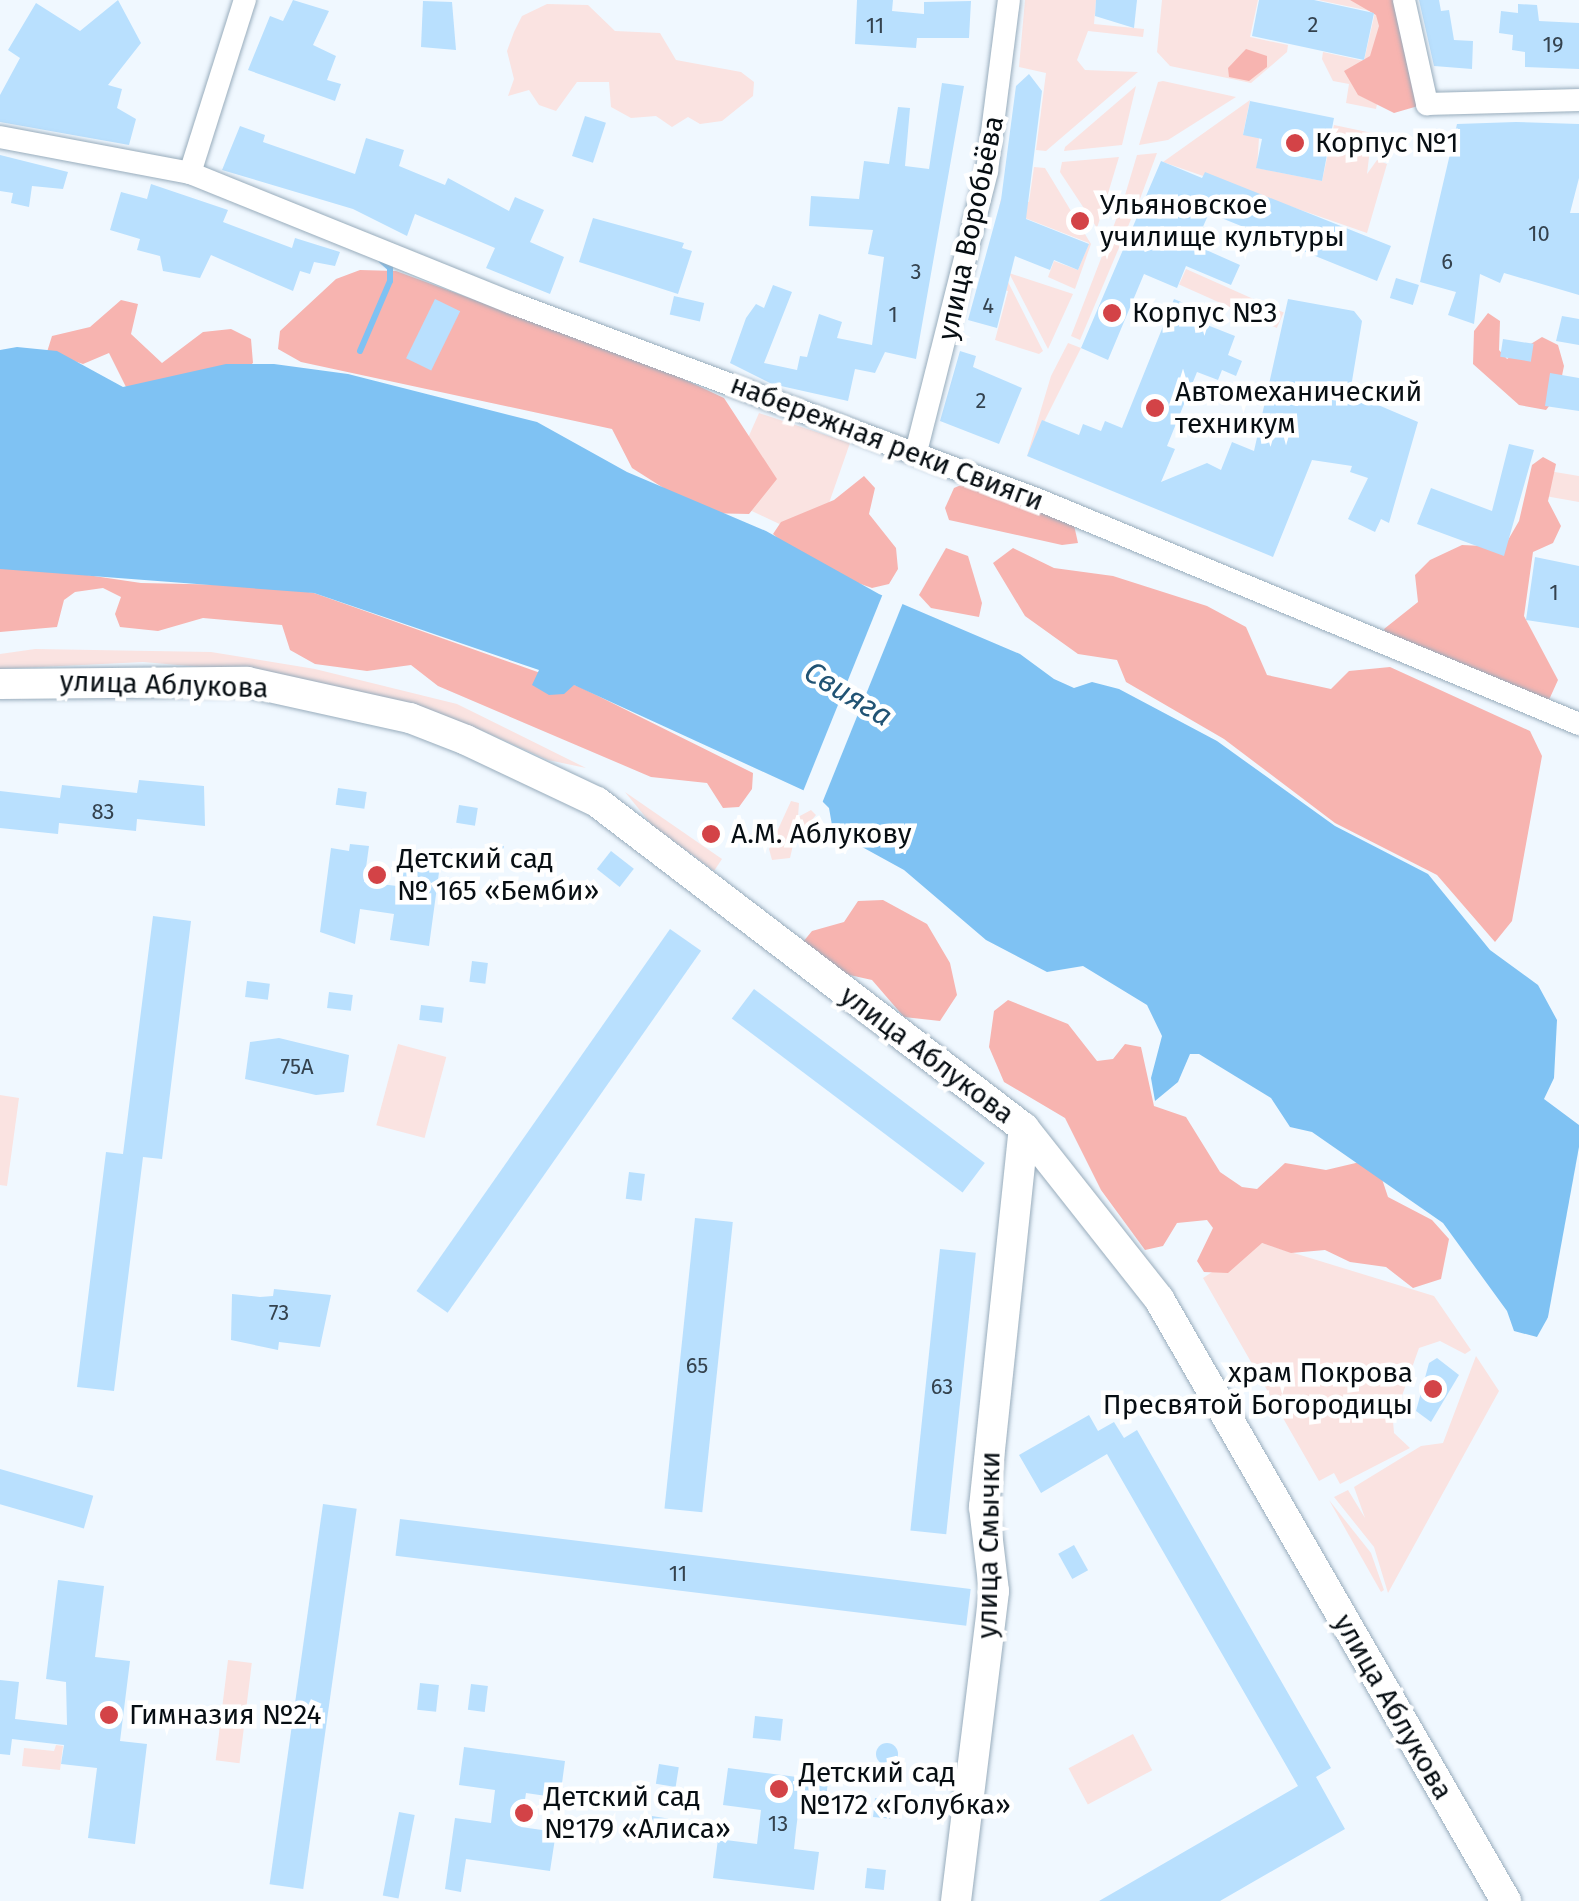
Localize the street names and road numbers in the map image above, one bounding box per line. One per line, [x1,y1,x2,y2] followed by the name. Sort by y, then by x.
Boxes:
[931,113,1011,343] street label: улица Воробьёва
[726,368,1048,518] street label: набережная реки Свияги
[59,665,269,705] street label: улица Аблукова
[834,979,1020,1131] street label: улица Аблукова
[971,1451,1007,1639] street label: улица Смычки
[1326,1608,1460,1806] street label: улица Аблукова

